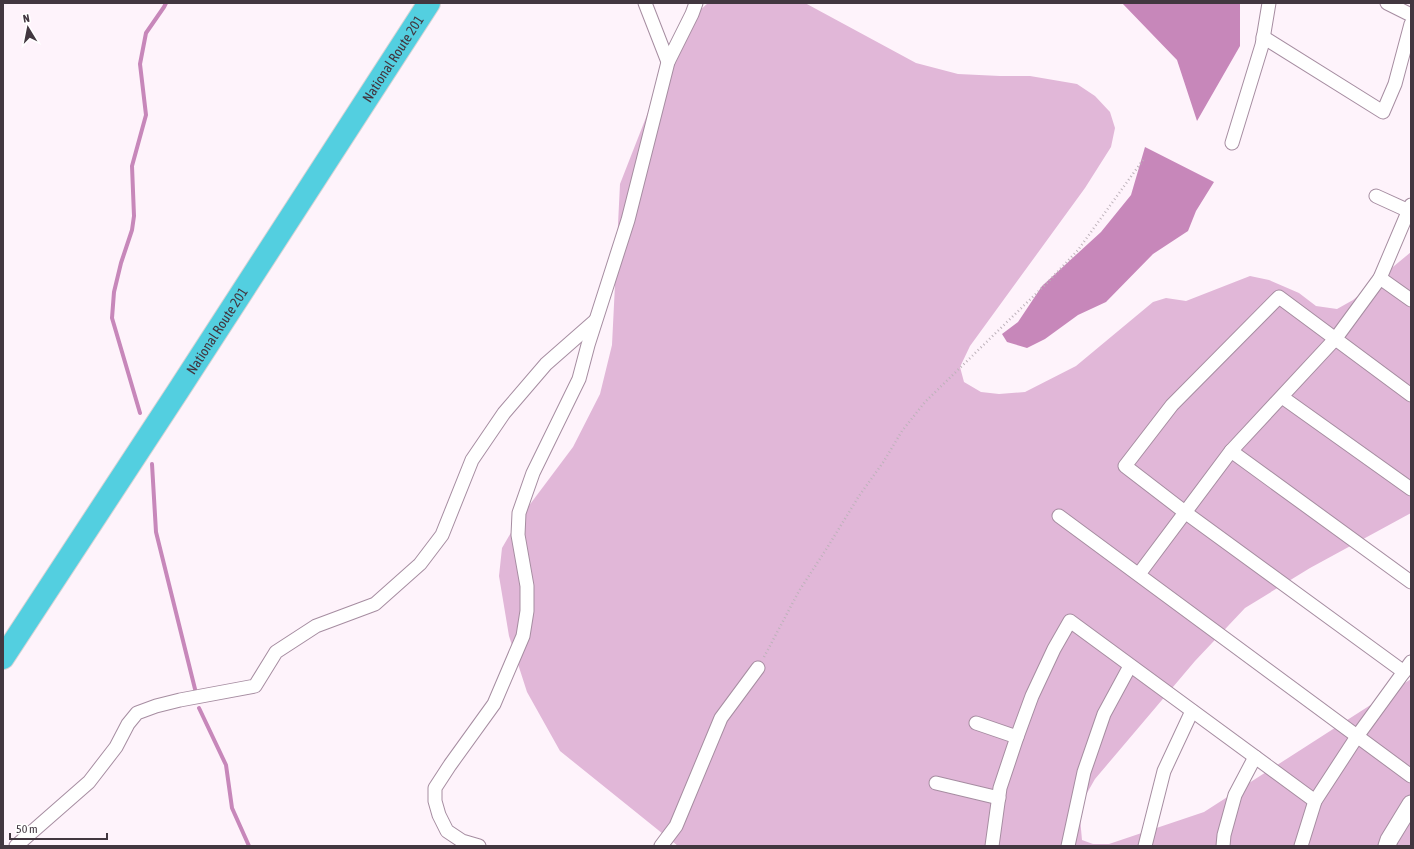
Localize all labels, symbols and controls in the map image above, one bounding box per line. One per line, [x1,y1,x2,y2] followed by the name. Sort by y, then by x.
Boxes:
[8,8,48,48] north arrow
[22,12,31,25] text: N
[359,12,427,105] street label: National Route 201
[183,284,251,377] street label: National Route 201
[10,815,107,841] scale bar
[16,822,38,836] text: 50 m

